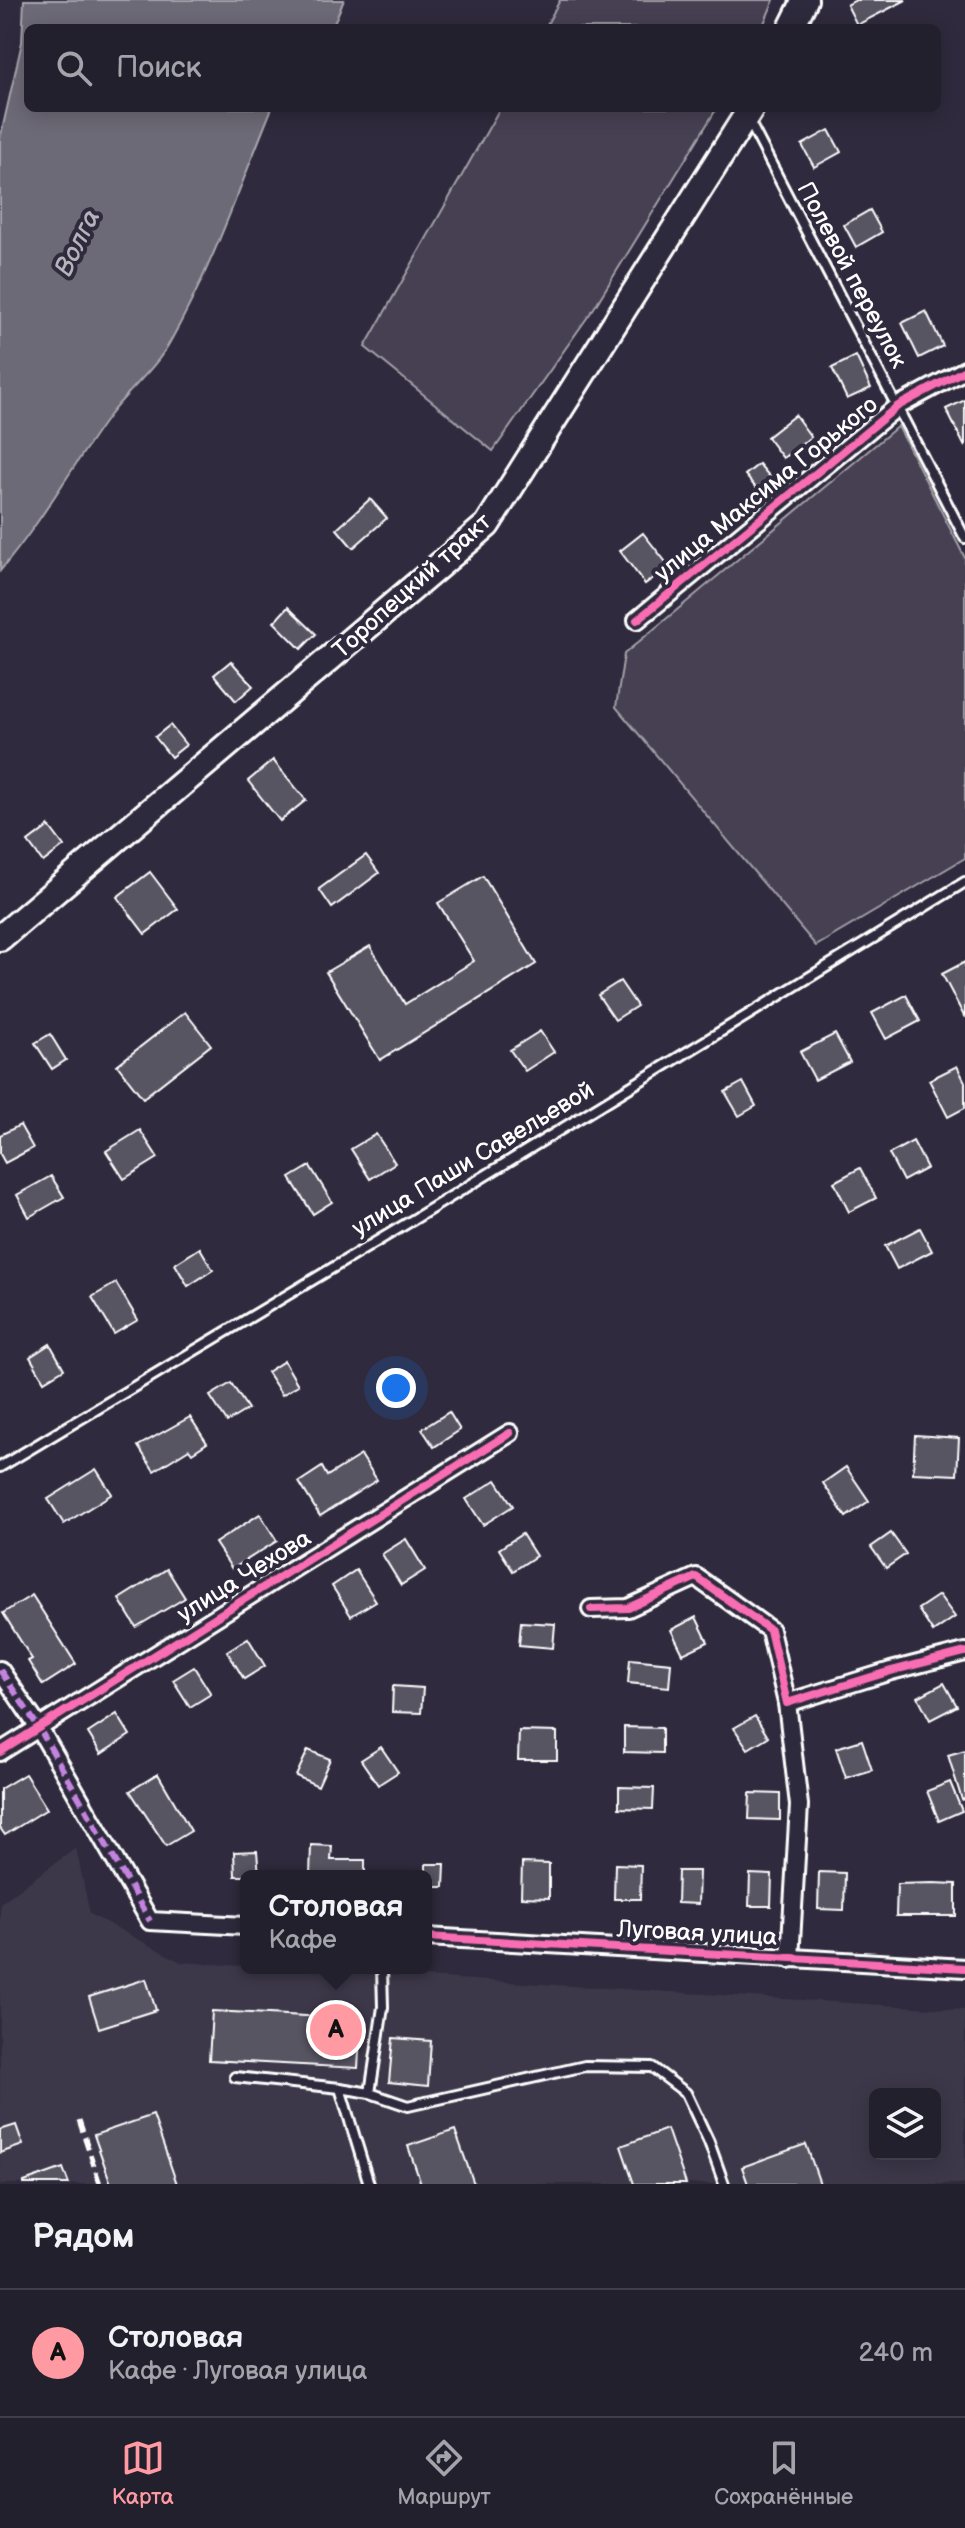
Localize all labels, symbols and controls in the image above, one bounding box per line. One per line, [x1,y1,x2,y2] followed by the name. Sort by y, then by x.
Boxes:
[24,24,941,112] search box
[52,46,96,90] icon: search
[116,50,202,86] text: Поиск
[791,177,913,373] street label: Полевой переулок
[49,205,107,281] water label: Волга
[649,390,883,588] street label: улица Максима Горького
[327,507,497,665] street label: Торопецкий тракт
[347,1075,599,1243] street label: улица Паши Савельевой
[376,1368,416,1408] your location
[172,1523,316,1629] street label: улица Чехова
[240,1870,432,1974] popup
[268,1889,404,1925] text: Столовая
[615,1914,778,1952] street label: Луговая улица
[268,1925,337,1956] text: Кафе
[310,2000,362,2060] pin: A
[869,2088,941,2160] map controls
[869,2088,941,2160] button: layers
[32,2216,134,2257] text: Рядом
[108,2320,243,2356] text: Столовая
[50,2338,66,2369] text: A
[858,2338,933,2369] text: 240 m
[108,2356,367,2387] text: Кафе · Луговая улица
[112,2436,174,2511] tab: Карта
[397,2436,491,2511] tab: Маршрут
[714,2436,853,2511] tab: Сохранённые

